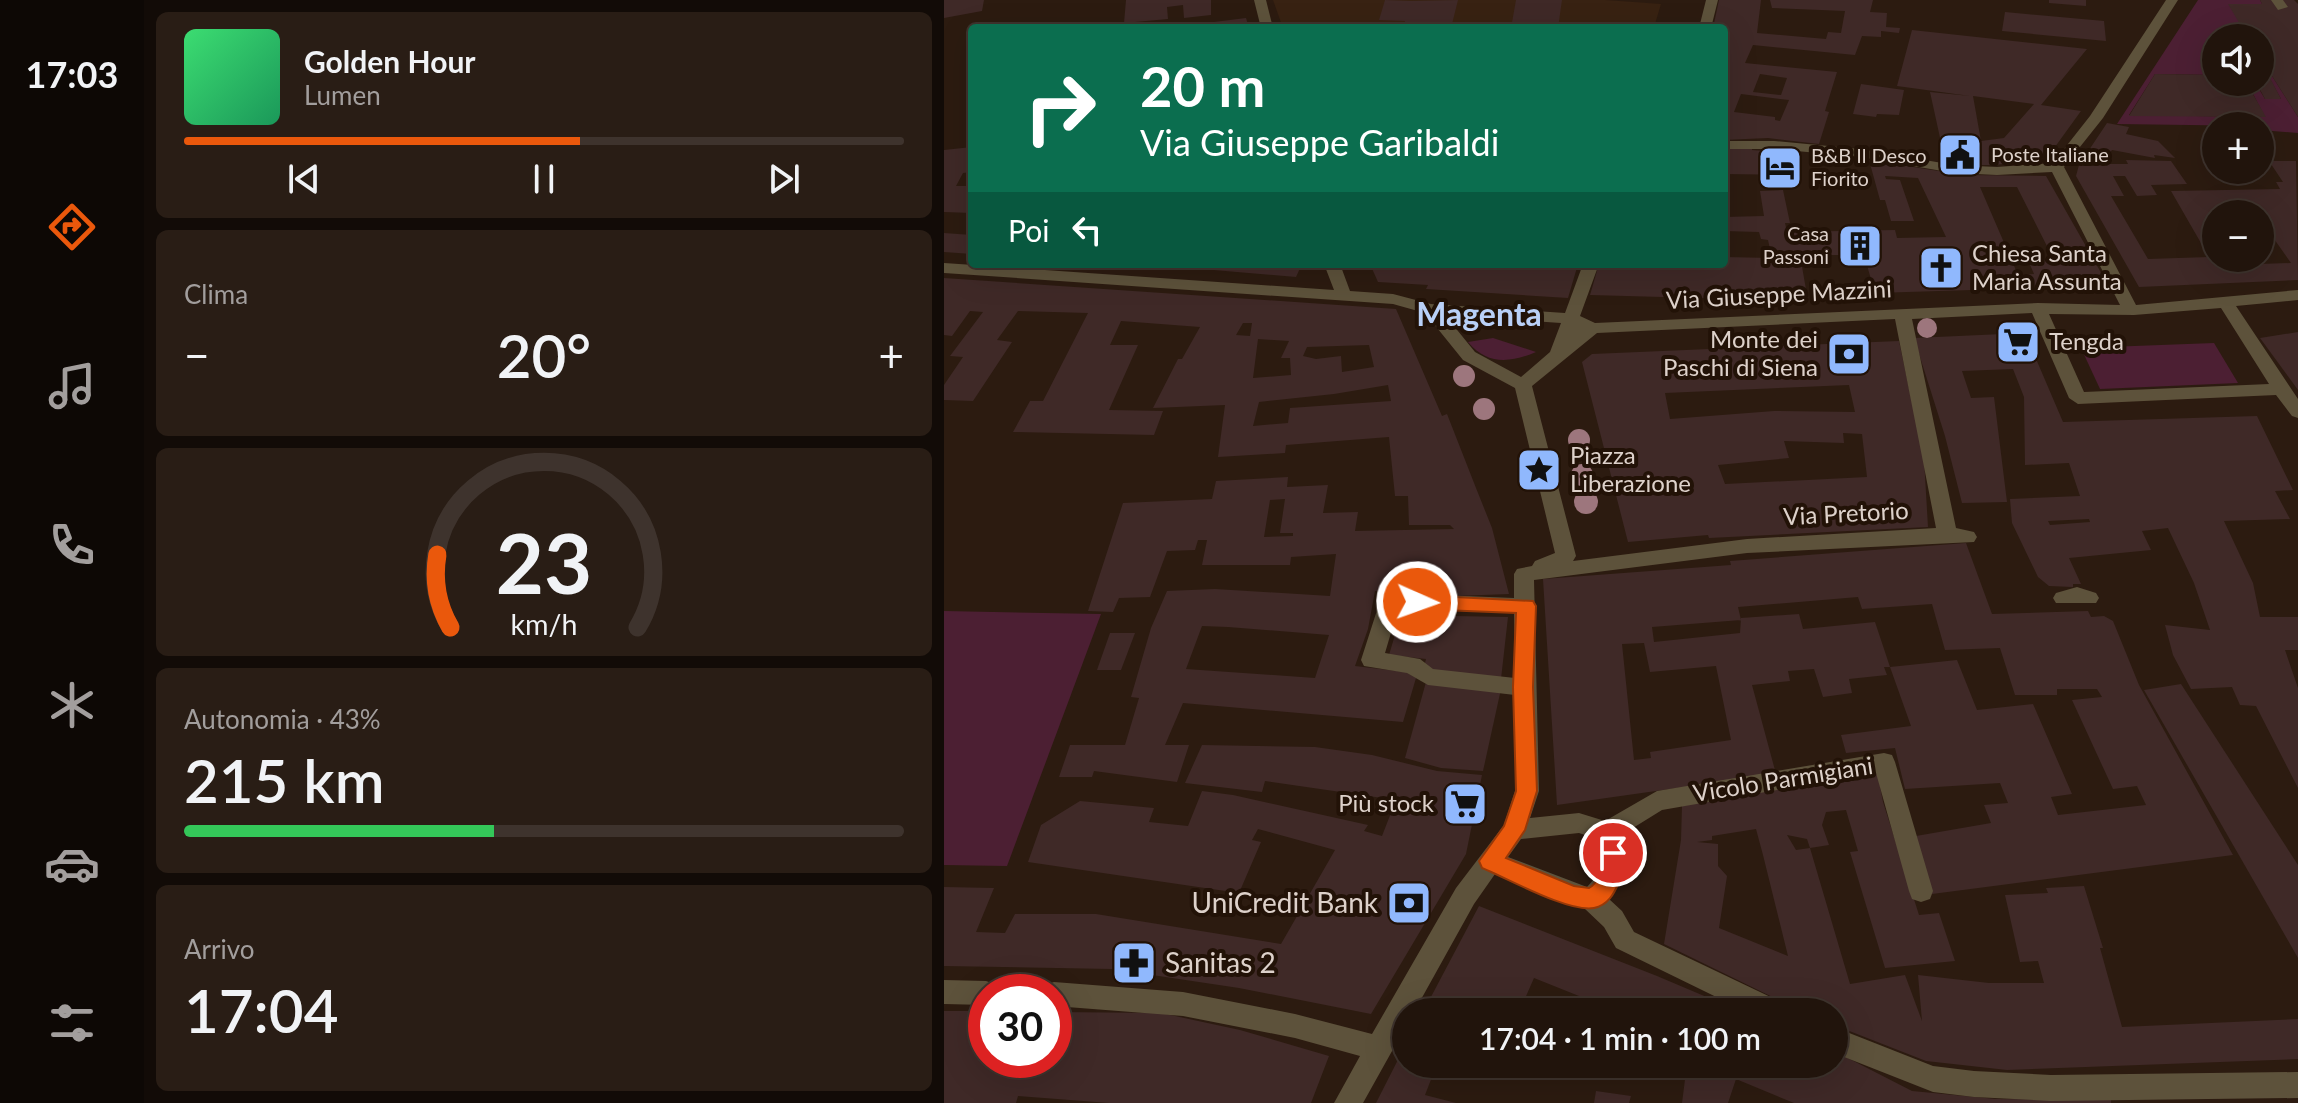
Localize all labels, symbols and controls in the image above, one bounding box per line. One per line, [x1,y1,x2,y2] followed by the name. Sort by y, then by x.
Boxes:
[2202,24,2274,272] map controls
[2202,24,2274,96] button: sound
[304,43,476,79] text: Golden Hour
[26,52,118,96] text: 17:03
[1140,52,1265,119] text: 20 m
[1008,56,1112,160] icon: right
[304,79,381,111] text: Lumen
[2202,112,2274,184] button: +
[1140,120,1499,164] text: Via Giuseppe Garibaldi
[1936,131,1984,179] public building icon: Poste Italiane
[1991,142,2109,166] place label: Poste Italiane
[1811,143,1927,190] place label: B&B Il Desco Fiorito
[1756,144,1804,192] hotel icon: B&B Il Desco Fiorito
[282,157,326,201] icon: previous
[522,157,566,201] icon: pause
[762,157,806,201] icon: next
[44,199,100,255] icon: directions
[2202,200,2274,272] button: −
[1065,208,1109,252] icon: left
[1008,212,1049,248] text: Poi
[1763,221,1829,268] place label: Casa Passoni
[1836,222,1884,270] building icon: Casa Passoni
[1972,238,2122,295] place label: Chiesa Santa Maria Assunta
[1917,244,1965,292] church icon: Chiesa Santa Maria Assunta
[1665,273,1892,314] street label: Via Giuseppe Mazzini
[184,278,248,310] text: Clima
[1416,294,1542,333] district label: Magenta
[1994,318,2042,366] supermarket icon: Tengda
[497,319,591,391] text: 20°
[1663,324,1818,381] place label: Monte dei Paschi di Siena
[2049,326,2124,355] place label: Tengda
[184,329,210,381] text: −
[878,329,904,381] text: +
[1825,330,1873,378] bank icon: Monte dei Paschi di Siena
[44,358,100,414] icon: music
[1570,440,1691,497] place label: Piazza Liberazione
[1515,446,1563,494] place icon: Piazza Liberazione
[1783,495,1909,530] street label: Via Pretorio
[496,511,592,611] text: 23
[44,517,100,573] icon: phone
[1375,560,1459,644] position arrow
[511,607,577,641] text: km/h
[44,677,100,733] icon: climate
[184,703,381,735] text: Autonomia · 43%
[184,744,385,816] text: 215 km
[1691,750,1875,807] street label: Vicolo Parmigiani
[1441,780,1489,828] supermarket icon: Più stock
[1338,788,1435,817] place label: Più stock
[1579,819,1647,887] pin
[1591,831,1635,875] icon: arrive
[44,836,100,892] icon: car
[1385,879,1433,927] bank icon: UniCredit Bank
[1191,885,1379,919] place label: UniCredit Bank
[184,933,255,965] text: Arrivo
[1110,939,1158,987] pharmacy icon: Sanitas 2
[1165,945,1276,979] place label: Sanitas 2
[184,974,338,1046] text: 17:04
[968,974,1072,1078] speed limit sign: 30
[44,995,100,1051] icon: filters
[1479,1020,1761,1056] text: 17:04 · 1 min · 100 m

